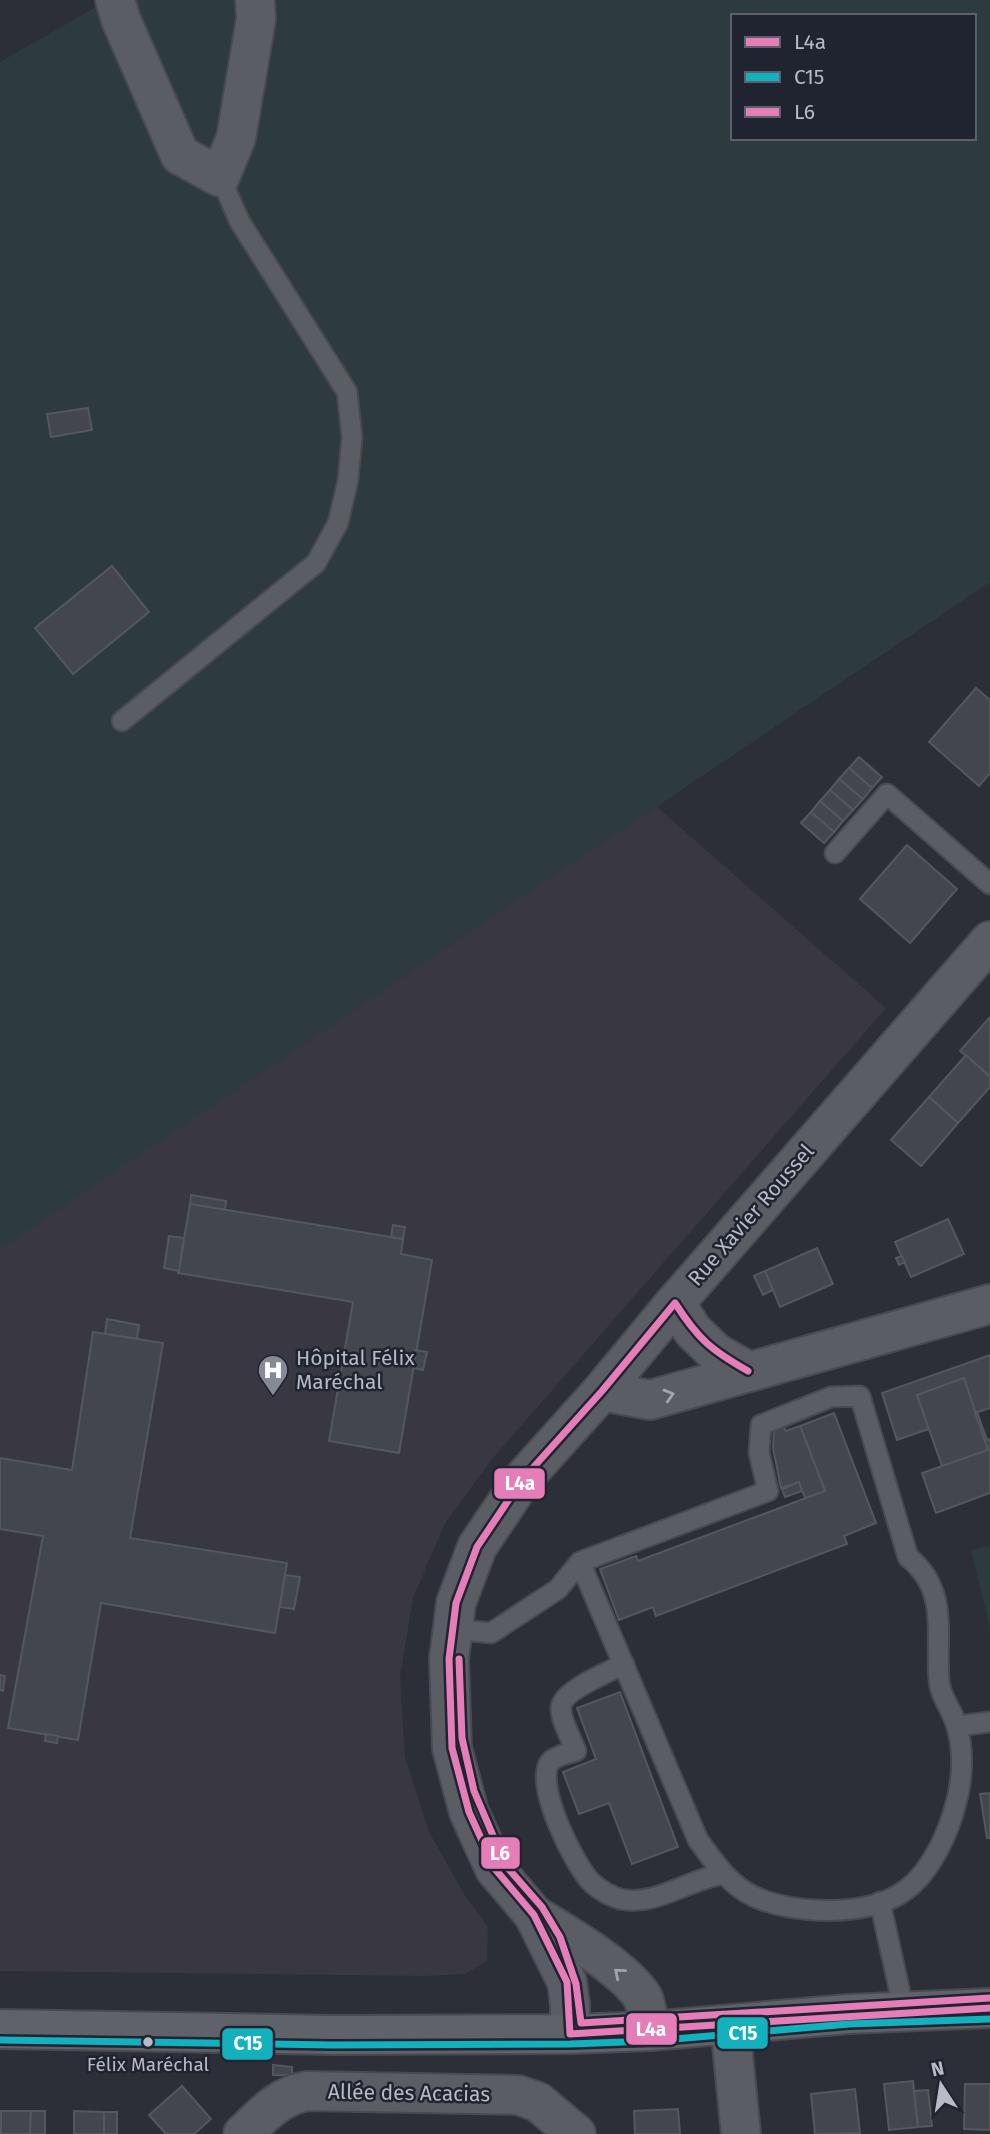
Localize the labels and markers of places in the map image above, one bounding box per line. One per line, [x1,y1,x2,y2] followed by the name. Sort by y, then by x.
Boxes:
[296,1345,415,1395] place label: Hôpital Félix Maréchal
[256,1353,290,1397] hospital icon: Hôpital Félix Maréchal
[141,2035,155,2049] marker: Félix Maréchal
[87,2053,210,2076] place label: Félix Maréchal

